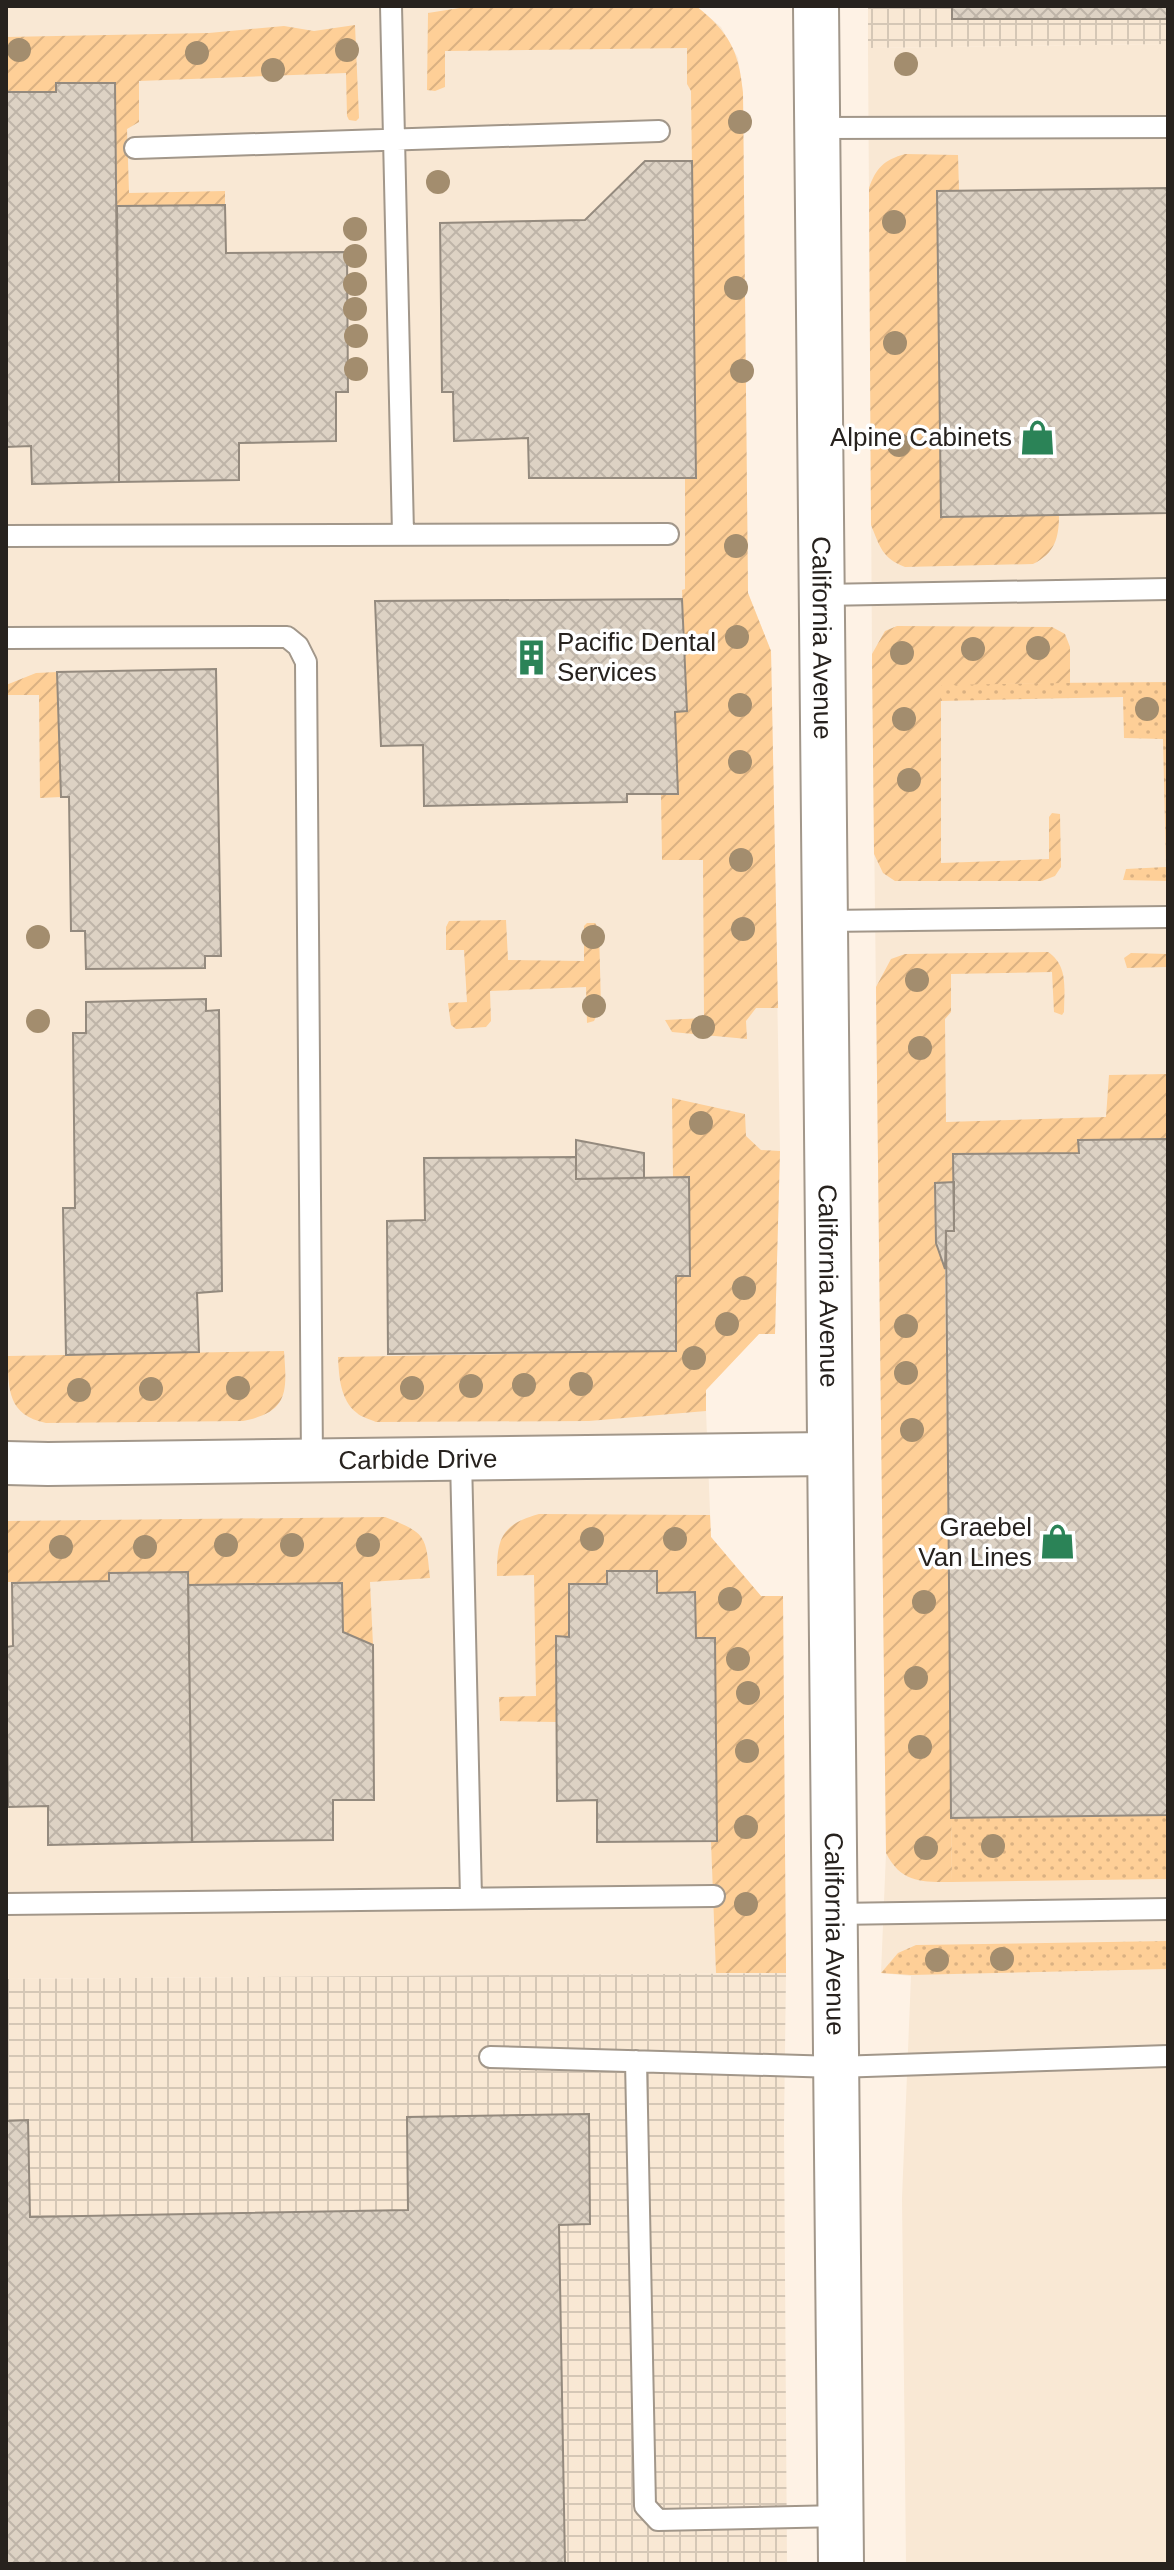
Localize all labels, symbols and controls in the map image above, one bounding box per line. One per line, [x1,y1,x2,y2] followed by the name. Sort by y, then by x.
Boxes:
[1019,418,1057,456] shop icon: Alpine Cabinets
[830,422,1012,452] place label: Alpine Cabinets
[806,536,838,740] street label: California Avenue
[557,627,716,687] place label: Pacific Dental Services
[512,638,550,676] building icon: Pacific Dental Services
[813,1184,845,1388] street label: California Avenue
[338,1443,498,1475] street label: Carbide Drive
[918,1512,1032,1572] place label: Graebel Van Lines
[1039,1523,1077,1561] shop icon: Graebel Van Lines
[819,1832,851,2036] street label: California Avenue

